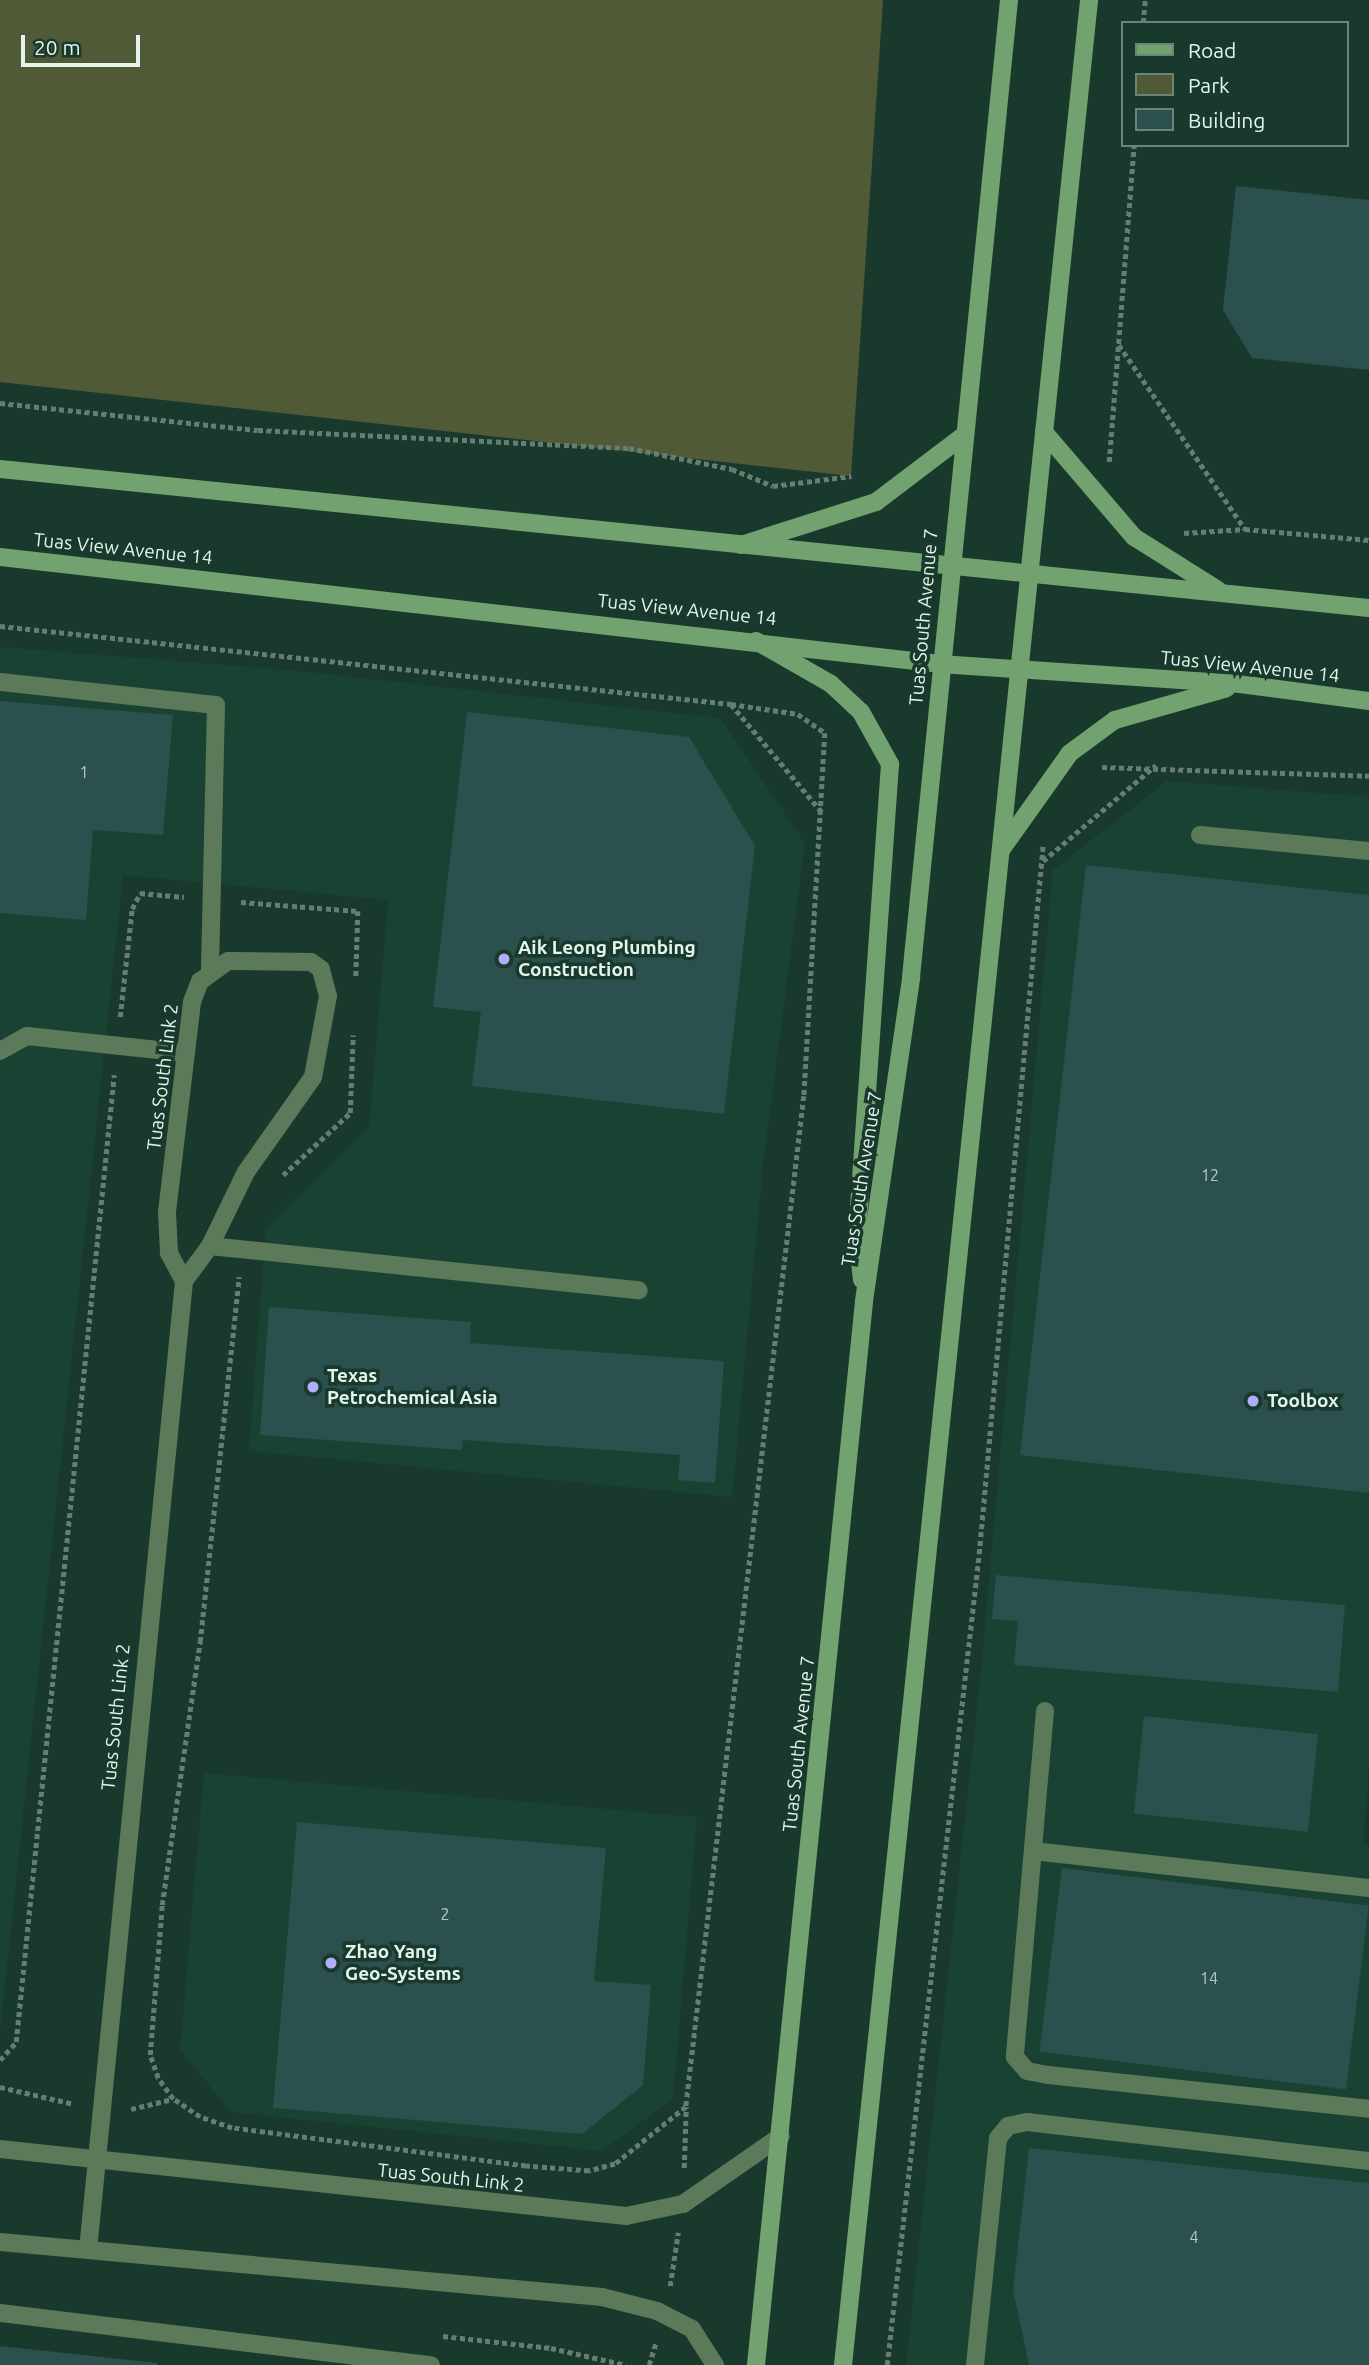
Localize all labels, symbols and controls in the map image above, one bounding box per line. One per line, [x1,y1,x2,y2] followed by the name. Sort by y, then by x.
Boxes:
[24,21,144,65] scale bar
[1120,21,1348,147] legend
[34,35,81,59] text: 20 m
[1188,38,1236,62] text: Road
[1188,73,1230,97] text: Park
[1188,108,1265,132] text: Building
[32,528,214,570] street label: Tuas View Avenue 14
[905,528,943,706] street label: Tuas South Avenue 7
[596,589,778,631] street label: Tuas View Avenue 14
[1159,646,1341,688] street label: Tuas View Avenue 14
[79,762,89,782] house number: 1
[518,937,696,981] place label: Aik Leong Plumbing Construction
[496,951,512,967] marker: Aik Leong Plumbing Construction
[143,1002,183,1152] street label: Tuas South Link 2
[837,1090,887,1268] street label: Tuas South Avenue 7
[1201,1165,1219,1185] house number: 12
[327,1365,498,1409] place label: Texas Petrochemical Asia
[305,1379,321,1395] marker: Texas Petrochemical Asia
[1267,1390,1339,1412] place label: Toolbox
[1245,1393,1261,1409] marker: Toolbox
[97,1642,135,1792] street label: Tuas South Link 2
[778,1655,820,1833] street label: Tuas South Avenue 7
[440,1904,450,1924] house number: 2
[345,1941,461,1985] place label: Zhao Yang Geo-Systems
[323,1955,339,1971] marker: Zhao Yang Geo-Systems
[1200,1968,1218,1988] house number: 14
[376,2159,526,2197] street label: Tuas South Link 2
[1189,2227,1199,2247] house number: 4

